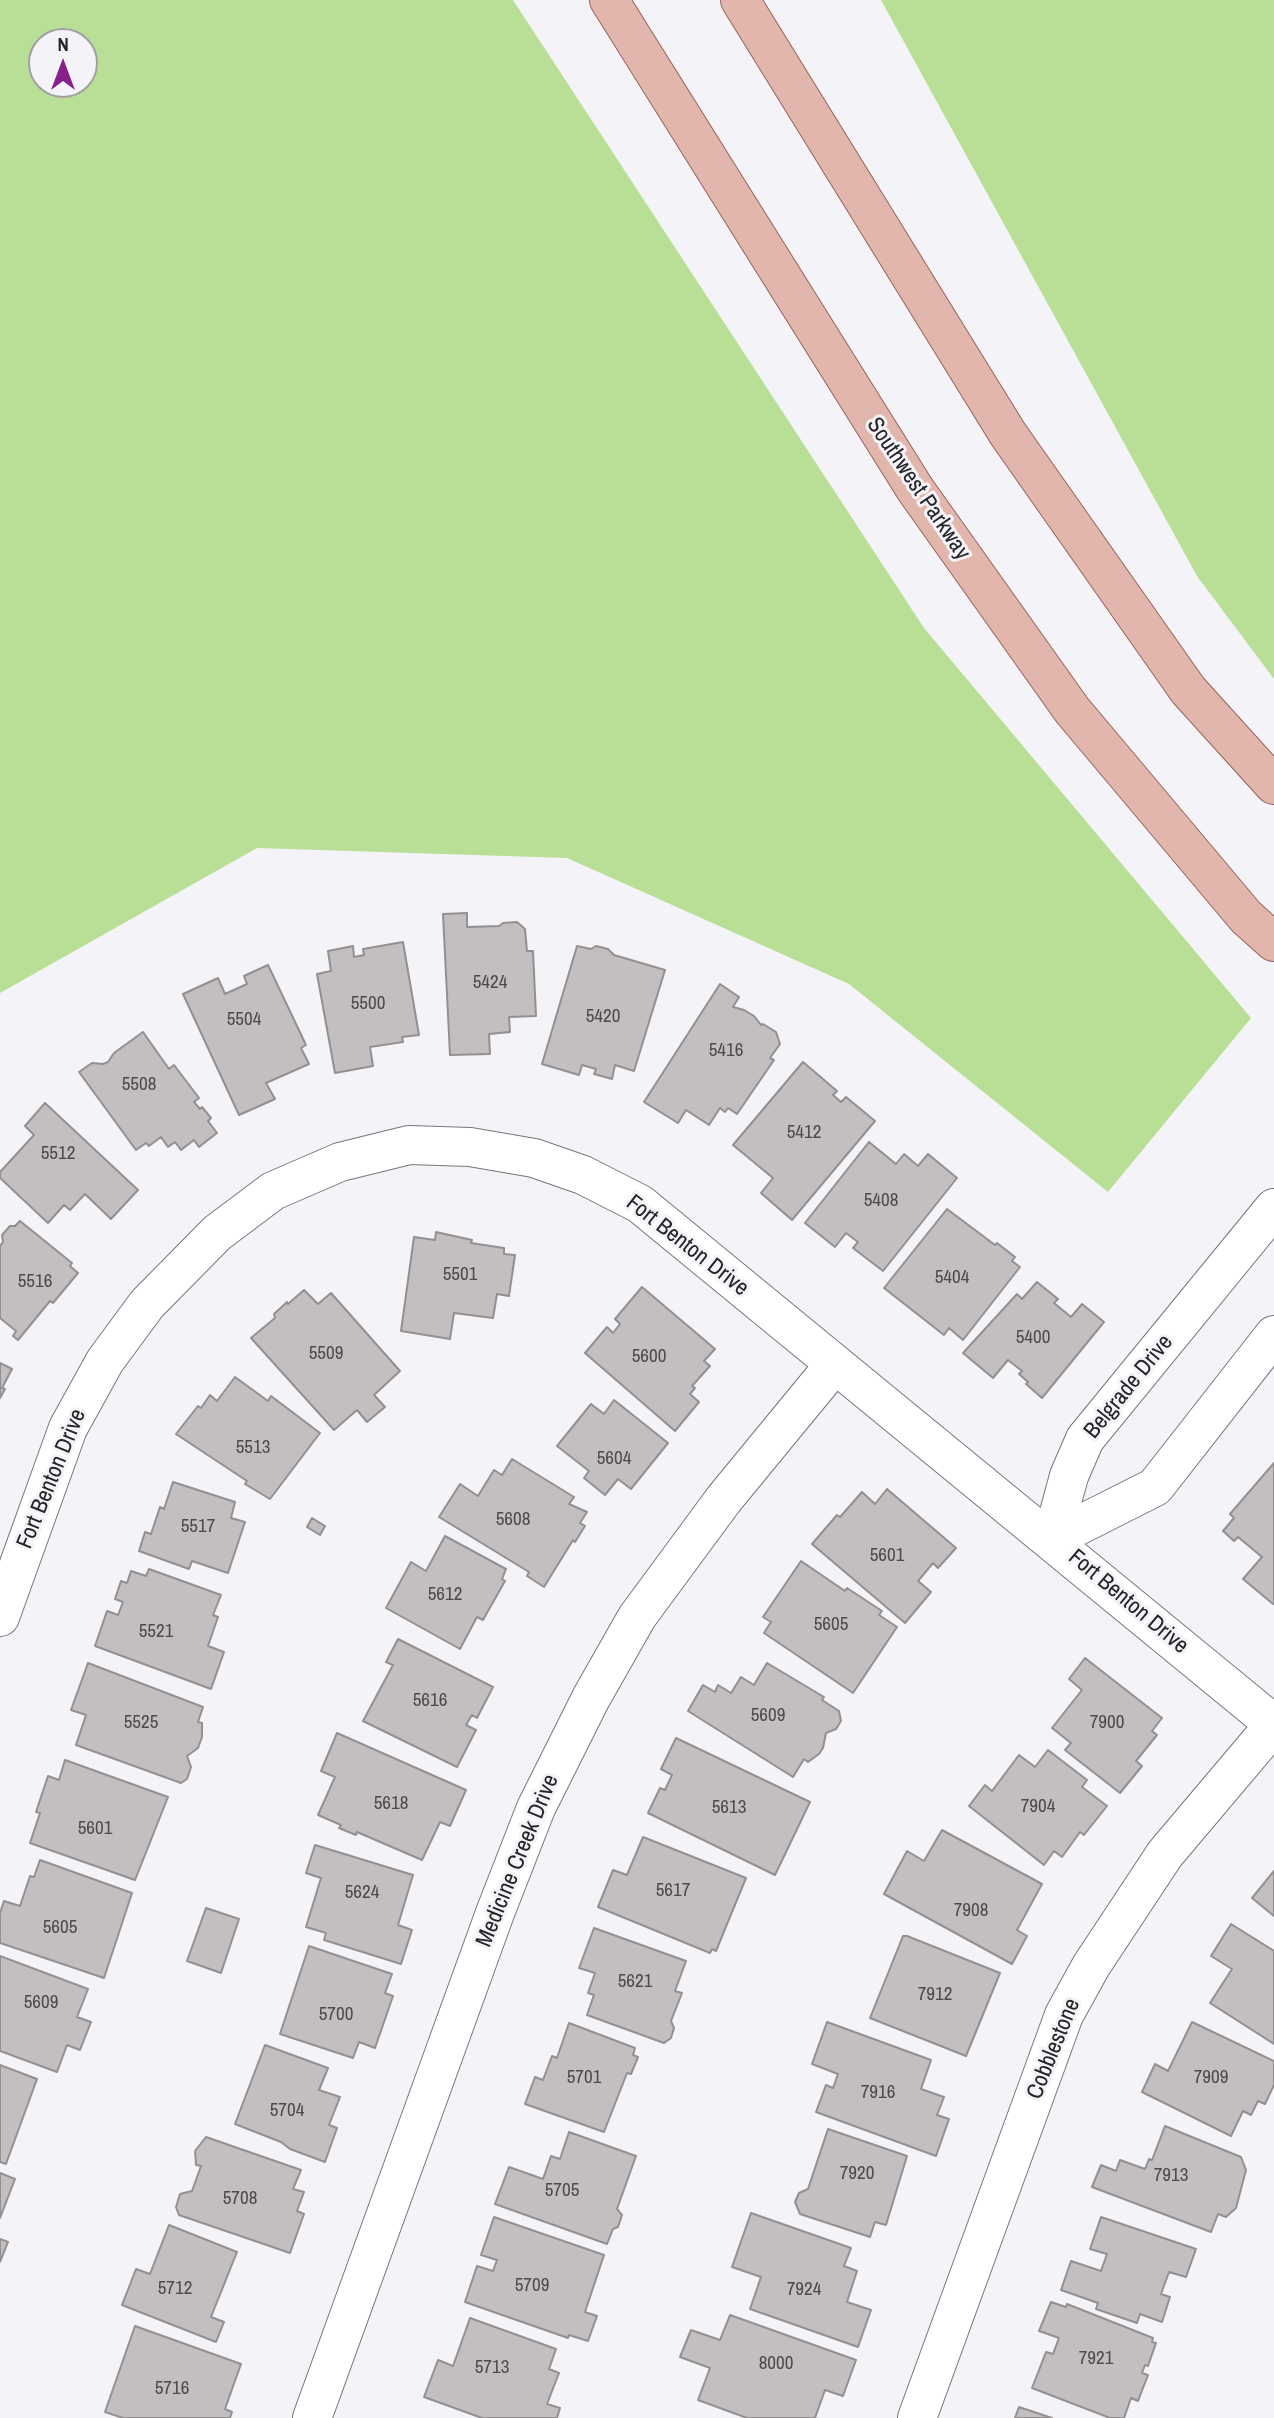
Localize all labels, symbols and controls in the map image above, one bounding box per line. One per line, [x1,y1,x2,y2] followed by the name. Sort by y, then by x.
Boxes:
[28,28,98,98] north arrow
[57,31,69,57] text: N
[860,413,976,565] street label: Southwest Parkway
[473,972,507,994] house number: 5424
[351,993,385,1015] house number: 5500
[586,1006,620,1028] house number: 5420
[227,1009,261,1031] house number: 5504
[709,1040,743,1062] house number: 5416
[122,1074,156,1096] house number: 5508
[787,1122,821,1144] house number: 5412
[41,1143,75,1165] house number: 5512
[620,1190,754,1302] street label: Fort Benton Drive
[864,1190,898,1212] house number: 5408
[443,1264,477,1286] house number: 5501
[935,1267,969,1289] house number: 5404
[18,1271,52,1293] house number: 5516
[1016,1327,1050,1349] house number: 5400
[1079,1329,1179,1445] street label: Belgrade Drive
[309,1343,343,1365] house number: 5509
[632,1346,666,1368] house number: 5600
[11,1405,93,1553] street label: Fort Benton Drive
[236,1437,270,1459] house number: 5513
[597,1448,631,1470] house number: 5604
[496,1509,530,1531] house number: 5608
[181,1516,215,1538] house number: 5517
[1062,1544,1194,1660] street label: Fort Benton Drive
[870,1545,904,1567] house number: 5601
[428,1584,462,1606] house number: 5612
[814,1614,848,1636] house number: 5605
[139,1621,173,1643] house number: 5521
[413,1690,447,1712] house number: 5616
[751,1705,785,1727] house number: 5609
[124,1712,158,1734] house number: 5525
[1090,1712,1124,1734] house number: 7900
[471,1771,565,1951] street label: Medicine Creek Drive
[374,1793,408,1815] house number: 5618
[1021,1796,1055,1818] house number: 7904
[712,1797,746,1819] house number: 5613
[78,1818,112,1840] house number: 5601
[656,1880,690,1902] house number: 5617
[345,1882,379,1904] house number: 5624
[954,1900,988,1922] house number: 7908
[43,1917,77,1939] house number: 5605
[618,1971,652,1993] house number: 5621
[918,1984,952,2006] house number: 7912
[24,1992,58,2014] house number: 5609
[1021,1995,1087,2103] street label: Cobblestone
[319,2004,353,2026] house number: 5700
[567,2067,601,2089] house number: 5701
[1194,2067,1228,2089] house number: 7909
[861,2082,895,2104] house number: 7916
[270,2100,304,2122] house number: 5704
[840,2163,874,2185] house number: 7920
[1154,2165,1188,2187] house number: 7913
[545,2180,579,2202] house number: 5705
[223,2188,257,2210] house number: 5708
[515,2275,549,2297] house number: 5709
[158,2278,192,2300] house number: 5712
[787,2279,821,2301] house number: 7924
[1079,2348,1113,2370] house number: 7921
[759,2353,793,2375] house number: 8000
[475,2357,509,2379] house number: 5713
[155,2378,189,2400] house number: 5716

